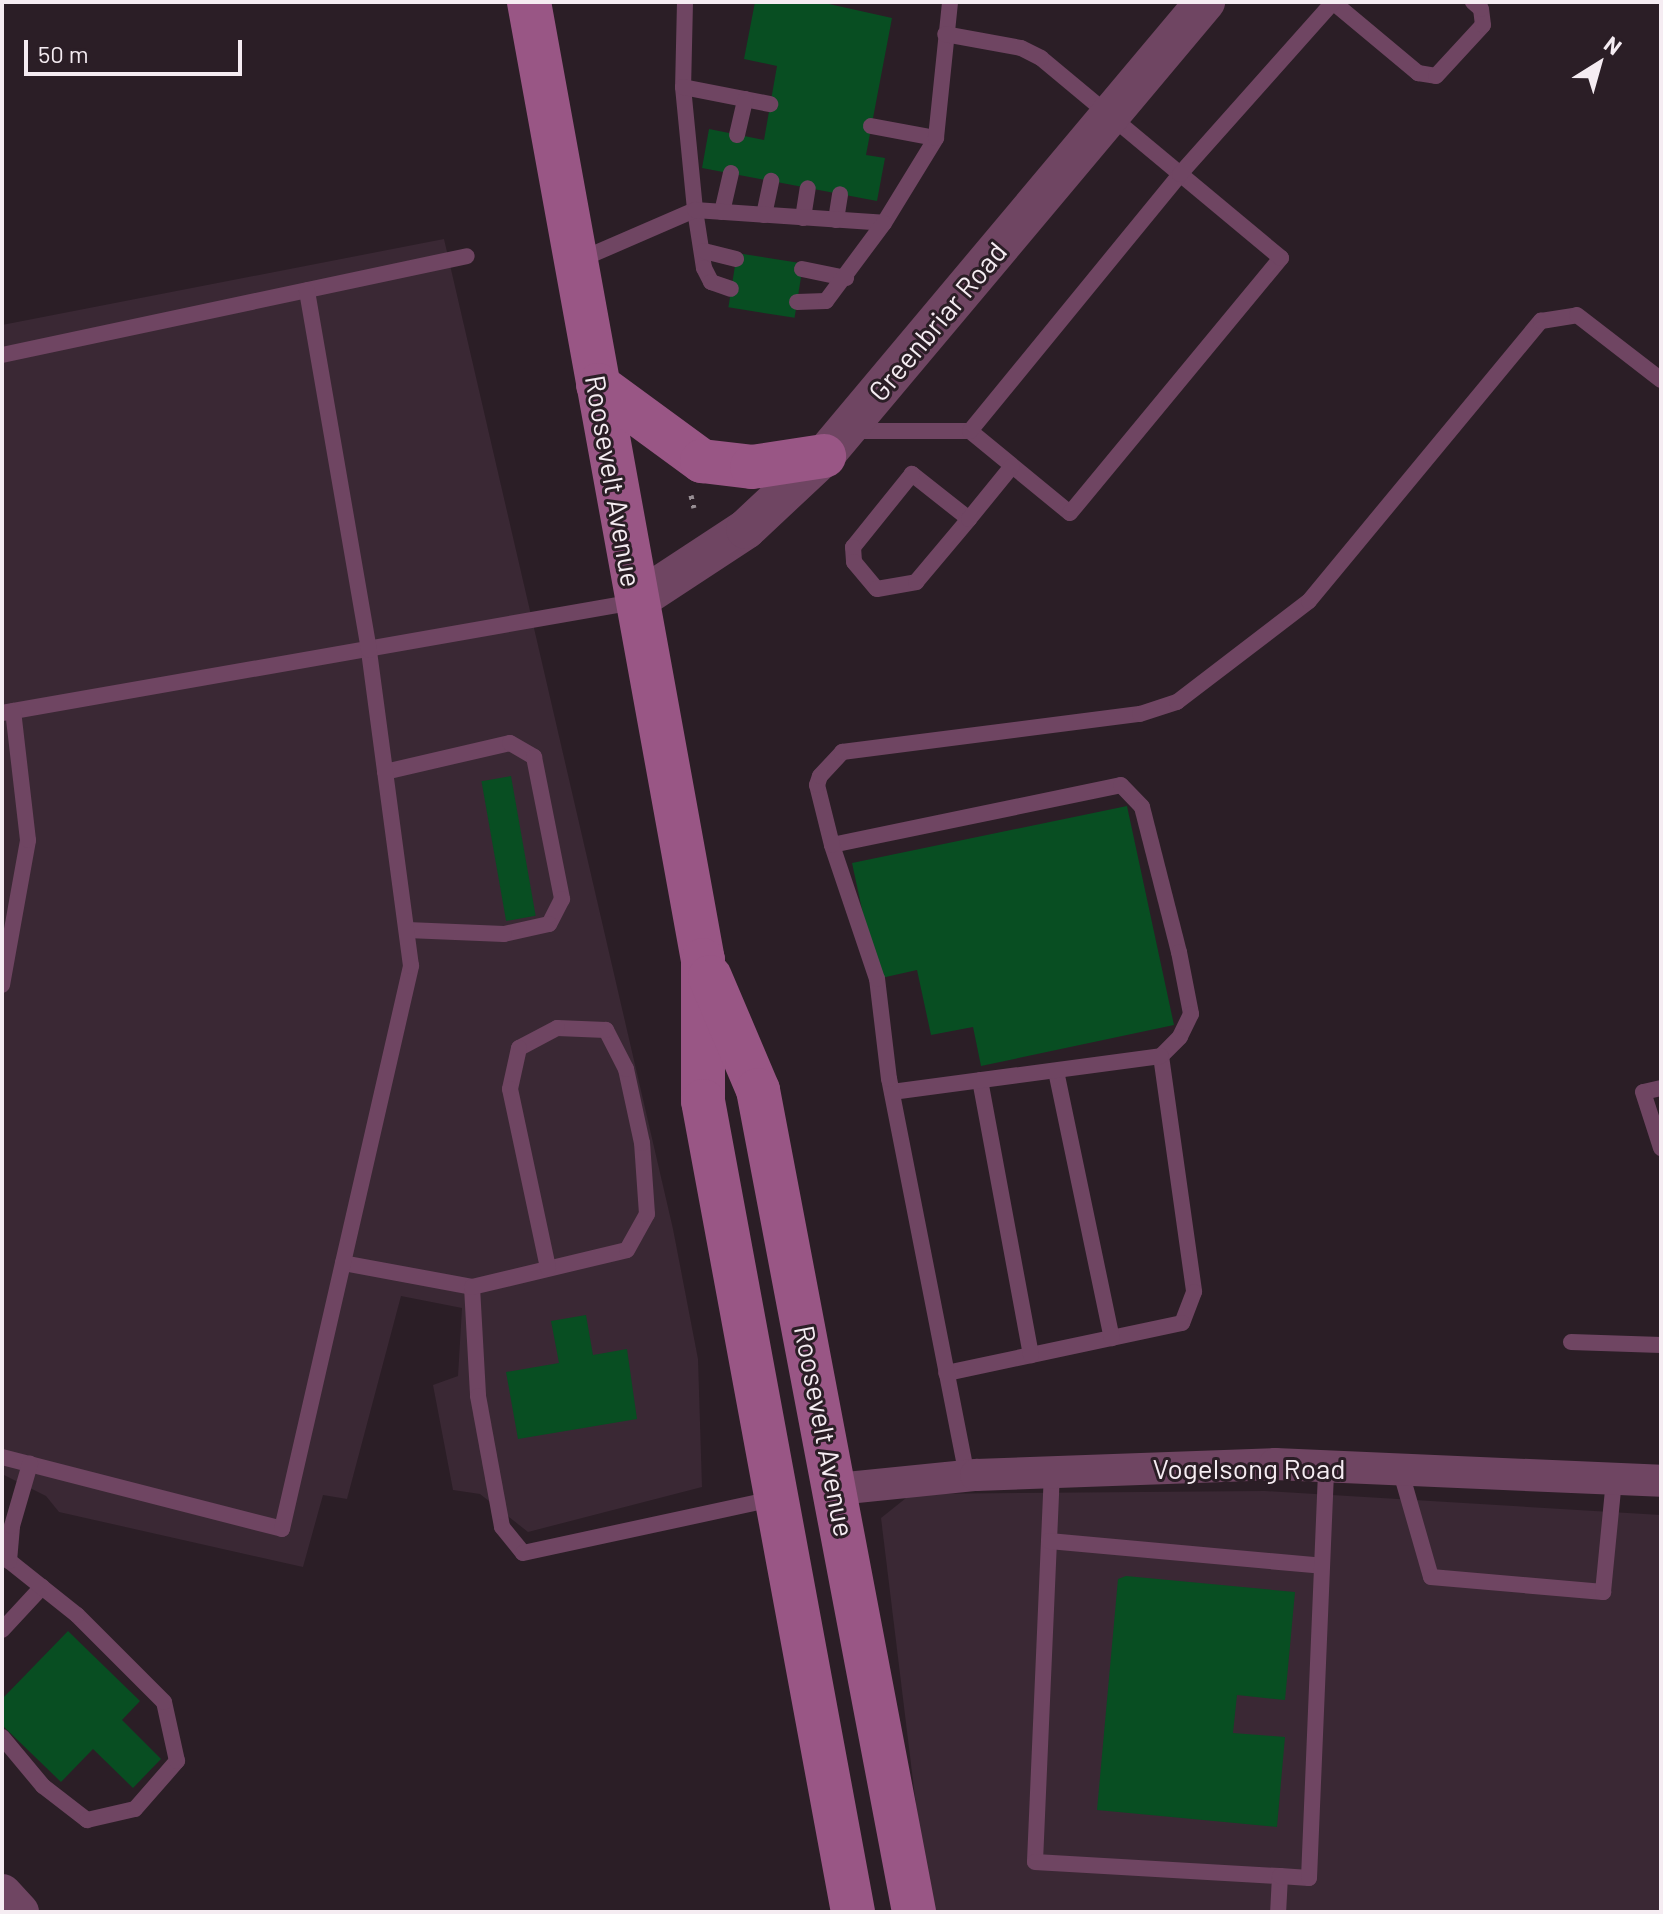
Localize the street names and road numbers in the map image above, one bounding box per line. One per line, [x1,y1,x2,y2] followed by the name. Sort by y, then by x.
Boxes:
[861,235,1013,407] street label: Greenbriar Road
[579,372,649,590] street label: Roosevelt Avenue
[788,1322,862,1540] street label: Roosevelt Avenue
[1152,1451,1346,1485] street label: Vogelsong Road

